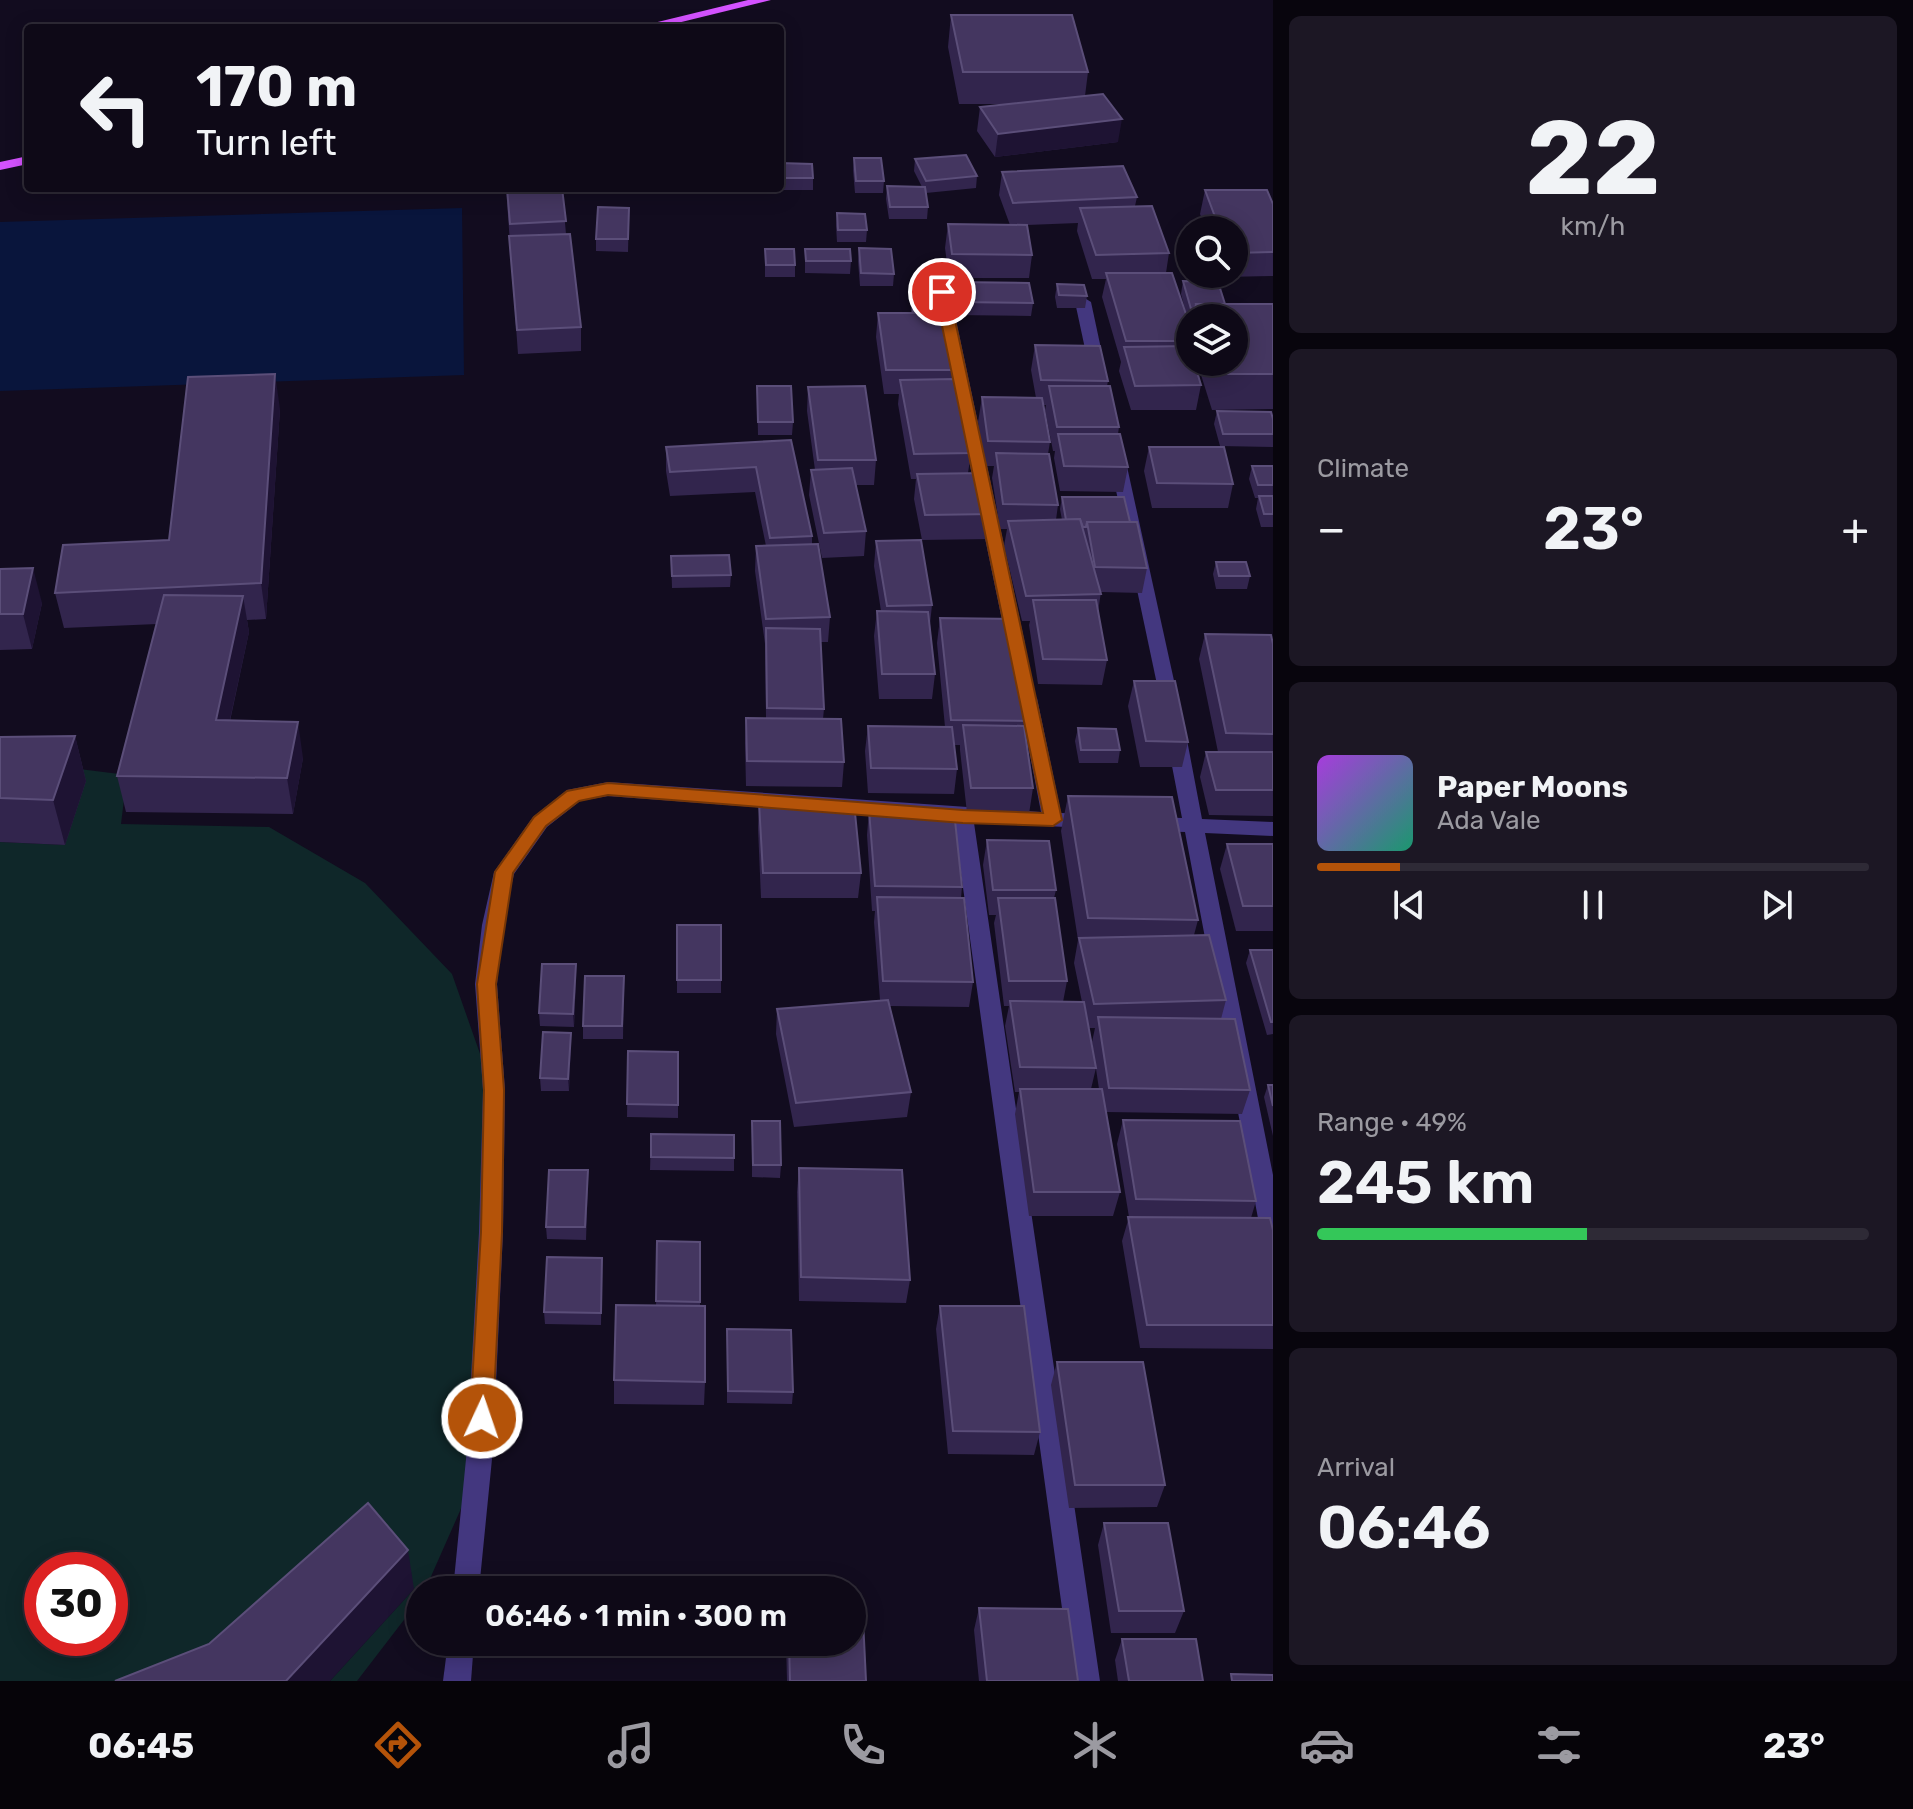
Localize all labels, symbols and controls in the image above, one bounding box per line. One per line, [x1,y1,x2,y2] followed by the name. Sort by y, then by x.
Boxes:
[196,54,357,120] text: 170 m
[64,56,168,160] icon: left
[1525,97,1661,220] text: 22
[196,121,337,164] text: Turn left
[1561,211,1625,242] text: km/h
[1176,216,1248,376] map controls
[1176,216,1248,288] button: search
[908,258,976,326] pin
[920,270,964,314] icon: arrive
[1176,304,1248,376] button: layers
[1317,453,1409,484] text: Climate
[1543,493,1644,564] text: 23°
[1317,503,1346,555] text: −
[1842,503,1869,555] text: +
[1437,769,1628,805] text: Paper Moons
[1437,805,1541,836] text: Ada Vale
[1387,883,1431,927] icon: previous
[1571,883,1615,927] icon: pause
[1755,883,1799,927] icon: next
[1317,1107,1467,1138] text: Range · 49%
[1317,1147,1534,1218] text: 245 km
[440,1376,524,1460] position arrow
[1317,1452,1395,1483] text: Arrival
[1317,1492,1491,1563] text: 06:46
[24,1552,128,1656] speed limit sign: 30
[485,1598,787,1634] text: 06:46 · 1 min · 300 m
[370,1717,426,1773] icon: directions
[603,1717,659,1773] icon: music
[835,1717,891,1773] icon: phone
[1067,1717,1123,1773] icon: climate
[1299,1717,1355,1773] icon: car
[1531,1717,1587,1773] icon: filters
[88,1724,194,1767] text: 06:45
[1763,1724,1825,1767] text: 23°

